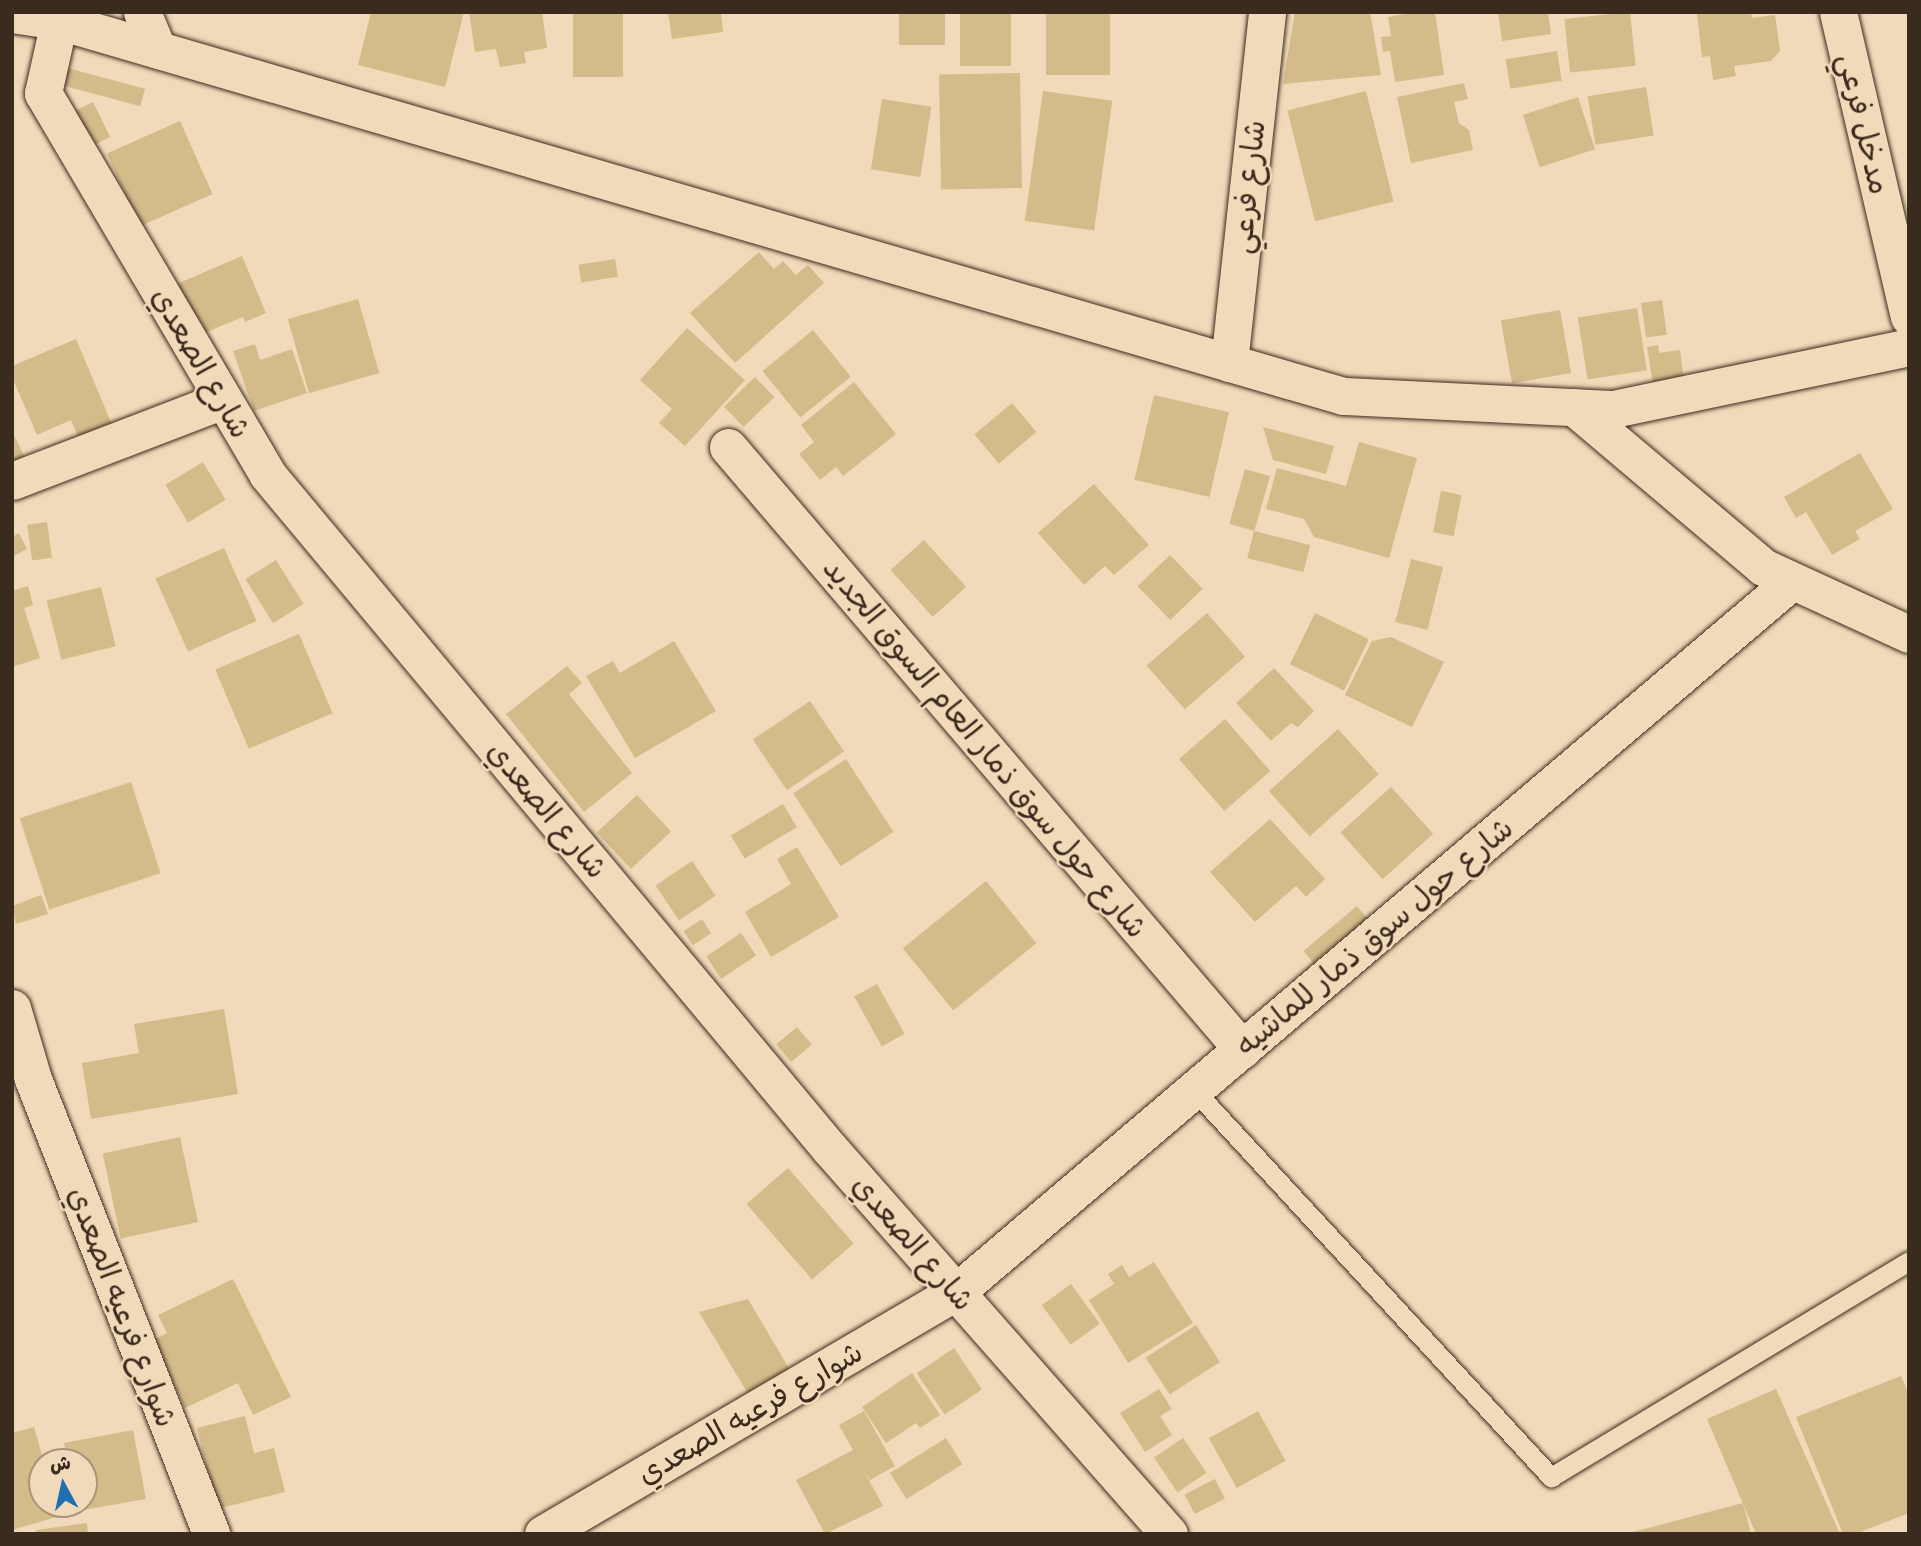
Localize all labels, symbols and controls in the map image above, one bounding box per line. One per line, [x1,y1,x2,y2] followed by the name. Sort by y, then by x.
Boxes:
[1830,50,1898,198] street label: مدخل فرعي
[1223,118,1273,256] street label: شارع فرعي
[143,281,259,445] street label: شارع الصعدي
[815,551,1155,945] street label: شارع حول سوق ذمار العام السوق الجديد
[479,734,615,886] street label: شارع الصعدي
[1228,810,1520,1064] street label: شارع حول سوق ذمار للماشيه
[844,1168,982,1318] street label: شارع الصعدي
[60,1182,184,1432] street label: شوارع فرعيه الصعدي
[631,1334,869,1492] street label: شوارع فرعيه الصعدي
[28,1448,98,1518] north arrow
[48,1451,72,1478] text: ش

